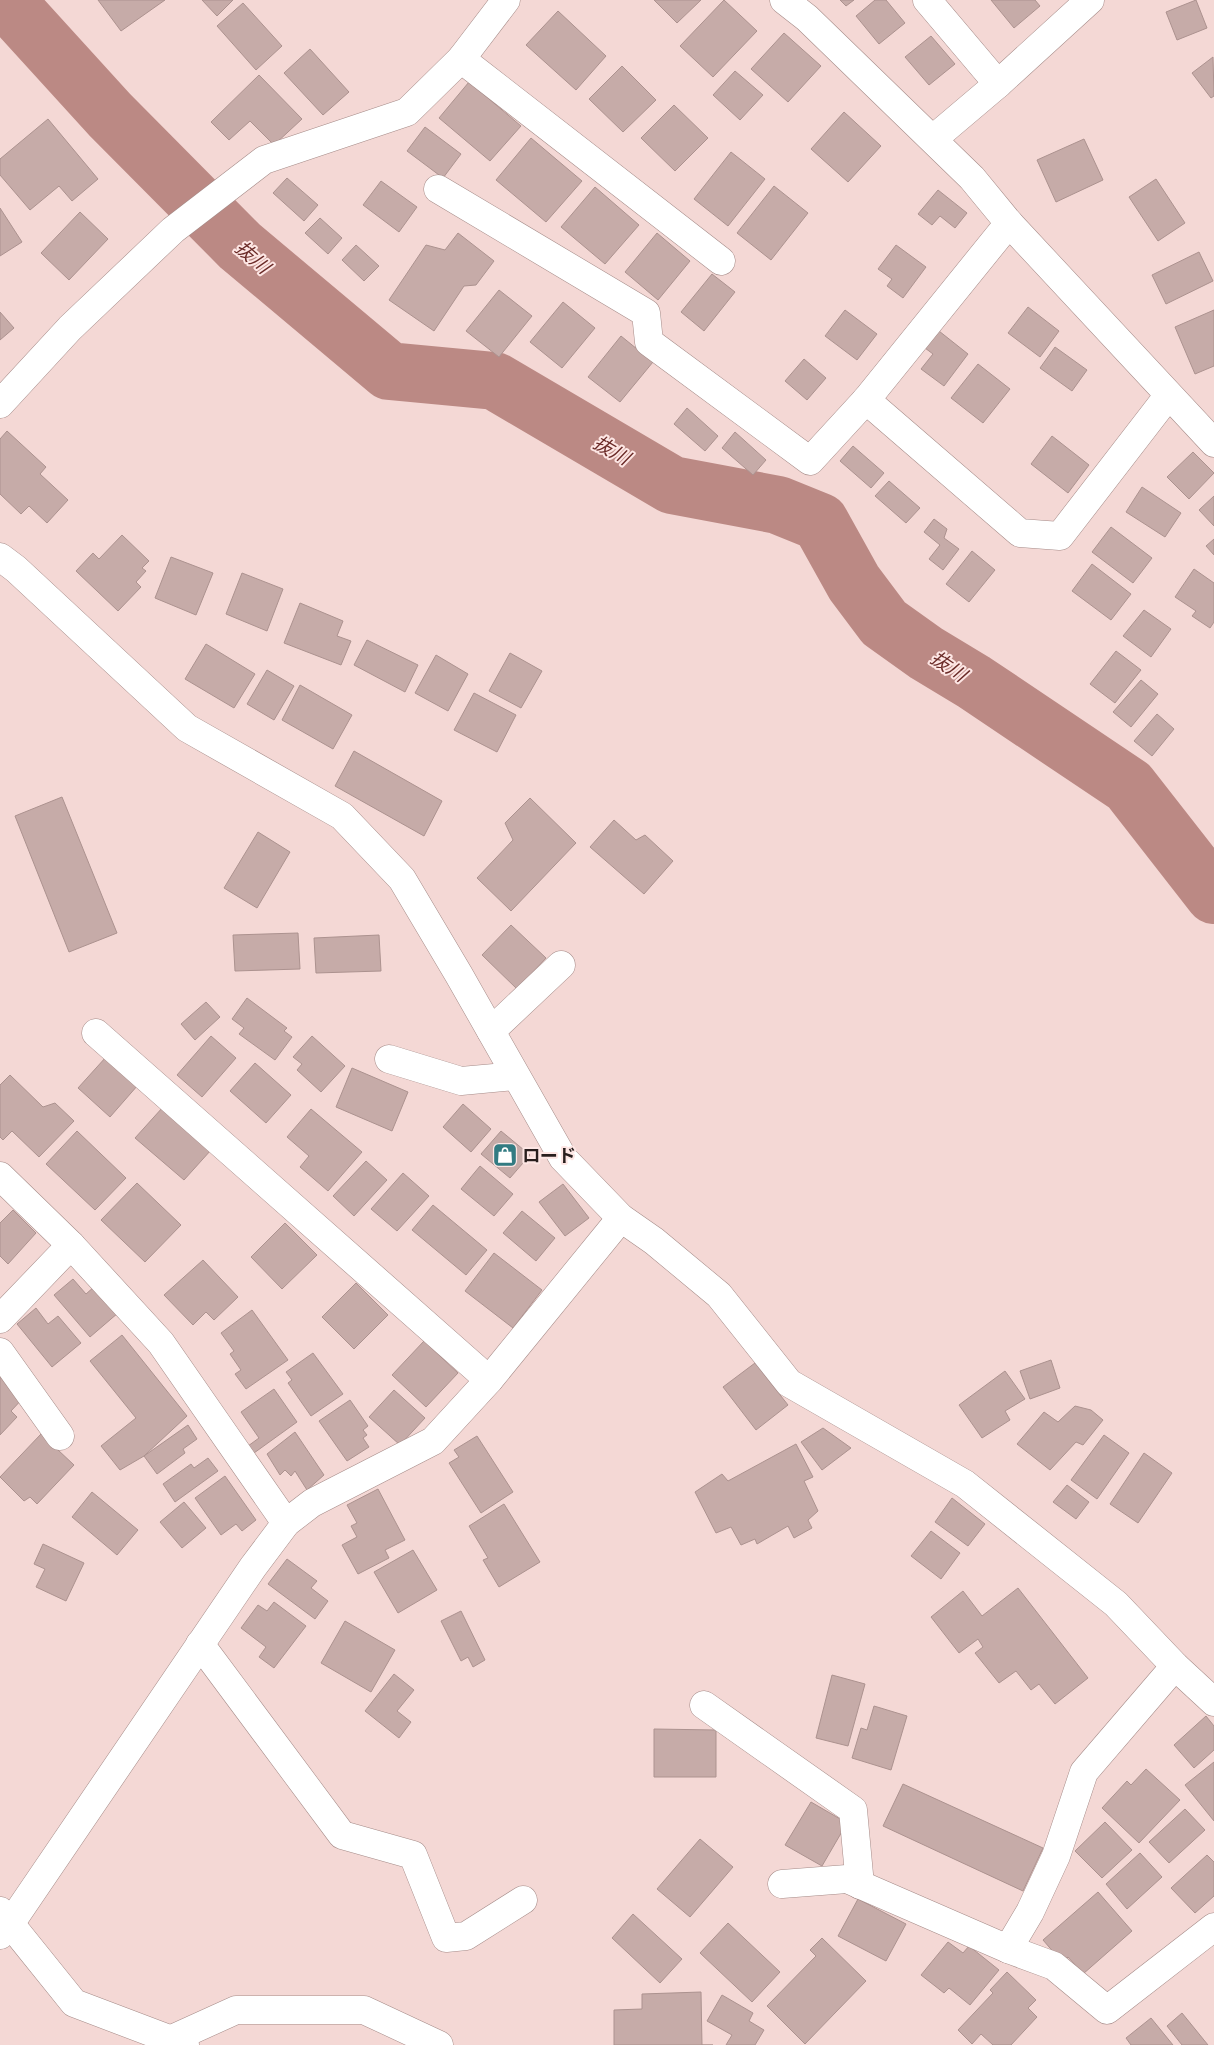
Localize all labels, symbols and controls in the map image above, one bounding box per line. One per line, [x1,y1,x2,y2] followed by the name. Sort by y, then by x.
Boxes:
[231,235,277,280] water label: 抜川
[590,430,636,471] water label: 抜川
[927,645,973,688] water label: 抜川
[492,1142,518,1168] shop icon: ロード
[522,1144,576,1167] place label: ロード

